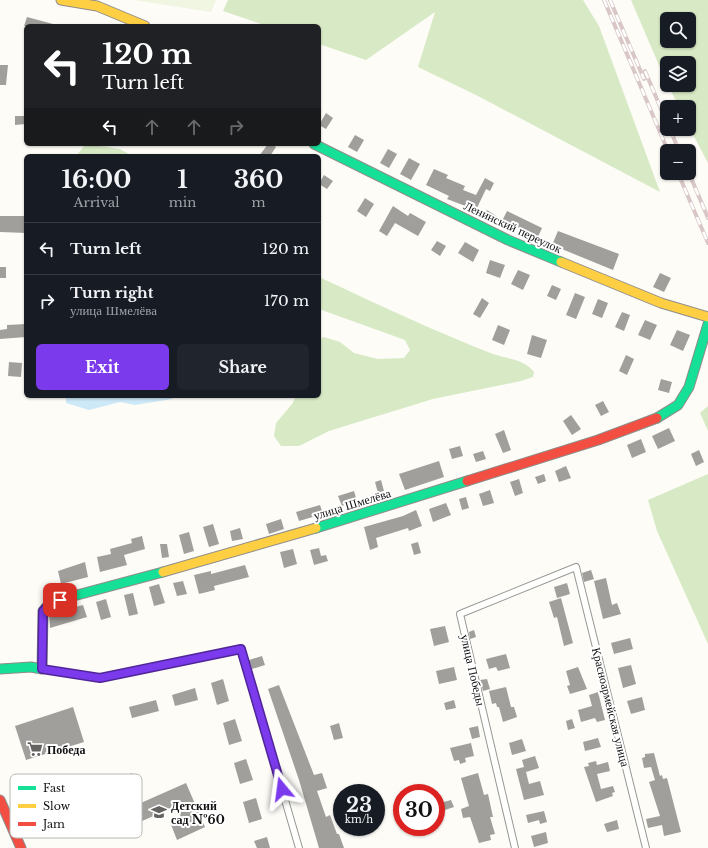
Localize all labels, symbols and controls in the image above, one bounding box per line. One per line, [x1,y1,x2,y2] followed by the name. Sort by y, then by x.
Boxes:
[660,12,696,180] map controls
[660,12,696,48] button: search
[102,37,192,72] text: 120 m
[36,40,88,92] icon: left
[660,56,696,92] button: layers
[102,72,184,94] text: Turn left
[660,100,696,136] button: +
[99,116,121,138] icon: left
[141,116,163,138] icon: ahead
[183,116,205,138] icon: ahead
[225,116,247,138] icon: right
[660,144,696,180] button: −
[62,165,131,194] text: 16:00
[177,165,188,194] text: 1
[234,165,283,194] text: 360
[73,194,119,211] text: Arrival
[169,194,196,211] text: min
[252,194,266,211] text: m
[462,198,564,256] street label: Ленинский переулок
[36,238,58,260] icon: left
[70,239,141,258] text: Turn left
[262,239,309,258] text: 120 m
[70,283,153,302] text: Turn right
[36,290,58,312] icon: right
[264,291,309,310] text: 170 m
[70,302,157,319] text: улица Шмелёва
[36,344,169,390] button: Exit
[177,344,309,390] button: Share
[311,485,393,523] street label: улица Шмелёва
[43,583,77,617] pin
[49,589,71,611] icon: arrive
[457,633,489,707] street label: улица Победы
[589,646,633,769] street label: Красноармейская улица
[26,740,44,758] supermarket icon: Победа
[47,742,85,757] place label: Победа
[261,768,303,810] position arrow
[10,774,142,838] legend
[43,781,66,795] text: Fast
[393,784,445,836] speed limit sign: 30
[346,793,372,817] text: 23
[171,798,225,827] place label: Детский сад №60
[43,799,71,813] text: Slow
[150,803,168,821] school or university icon: Детский сад №60
[345,813,373,826] text: km/h
[41,817,65,831] text: Jam

